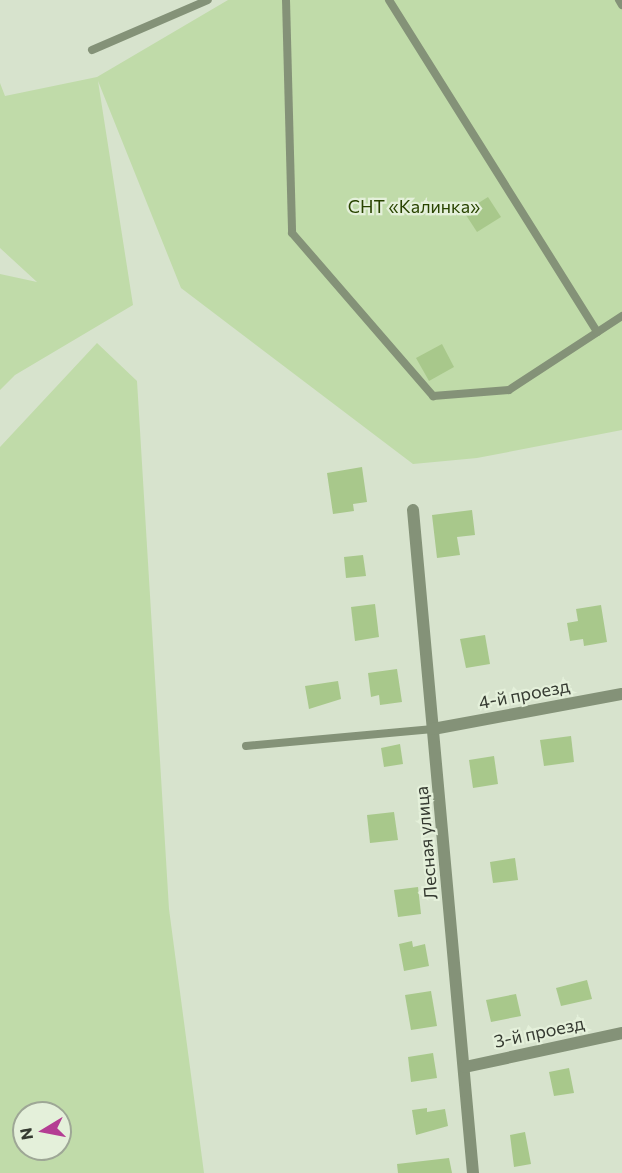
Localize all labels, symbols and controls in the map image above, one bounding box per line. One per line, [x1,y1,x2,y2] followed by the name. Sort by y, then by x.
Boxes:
[348,195,480,217] park label: СНТ «Калинка»
[477,675,571,713] street label: 4-й проезд
[410,785,442,901] street label: Лесная улица
[492,1012,586,1052] street label: 3-й проезд
[12,1101,72,1161] north arrow
[15,1126,36,1141] text: N

